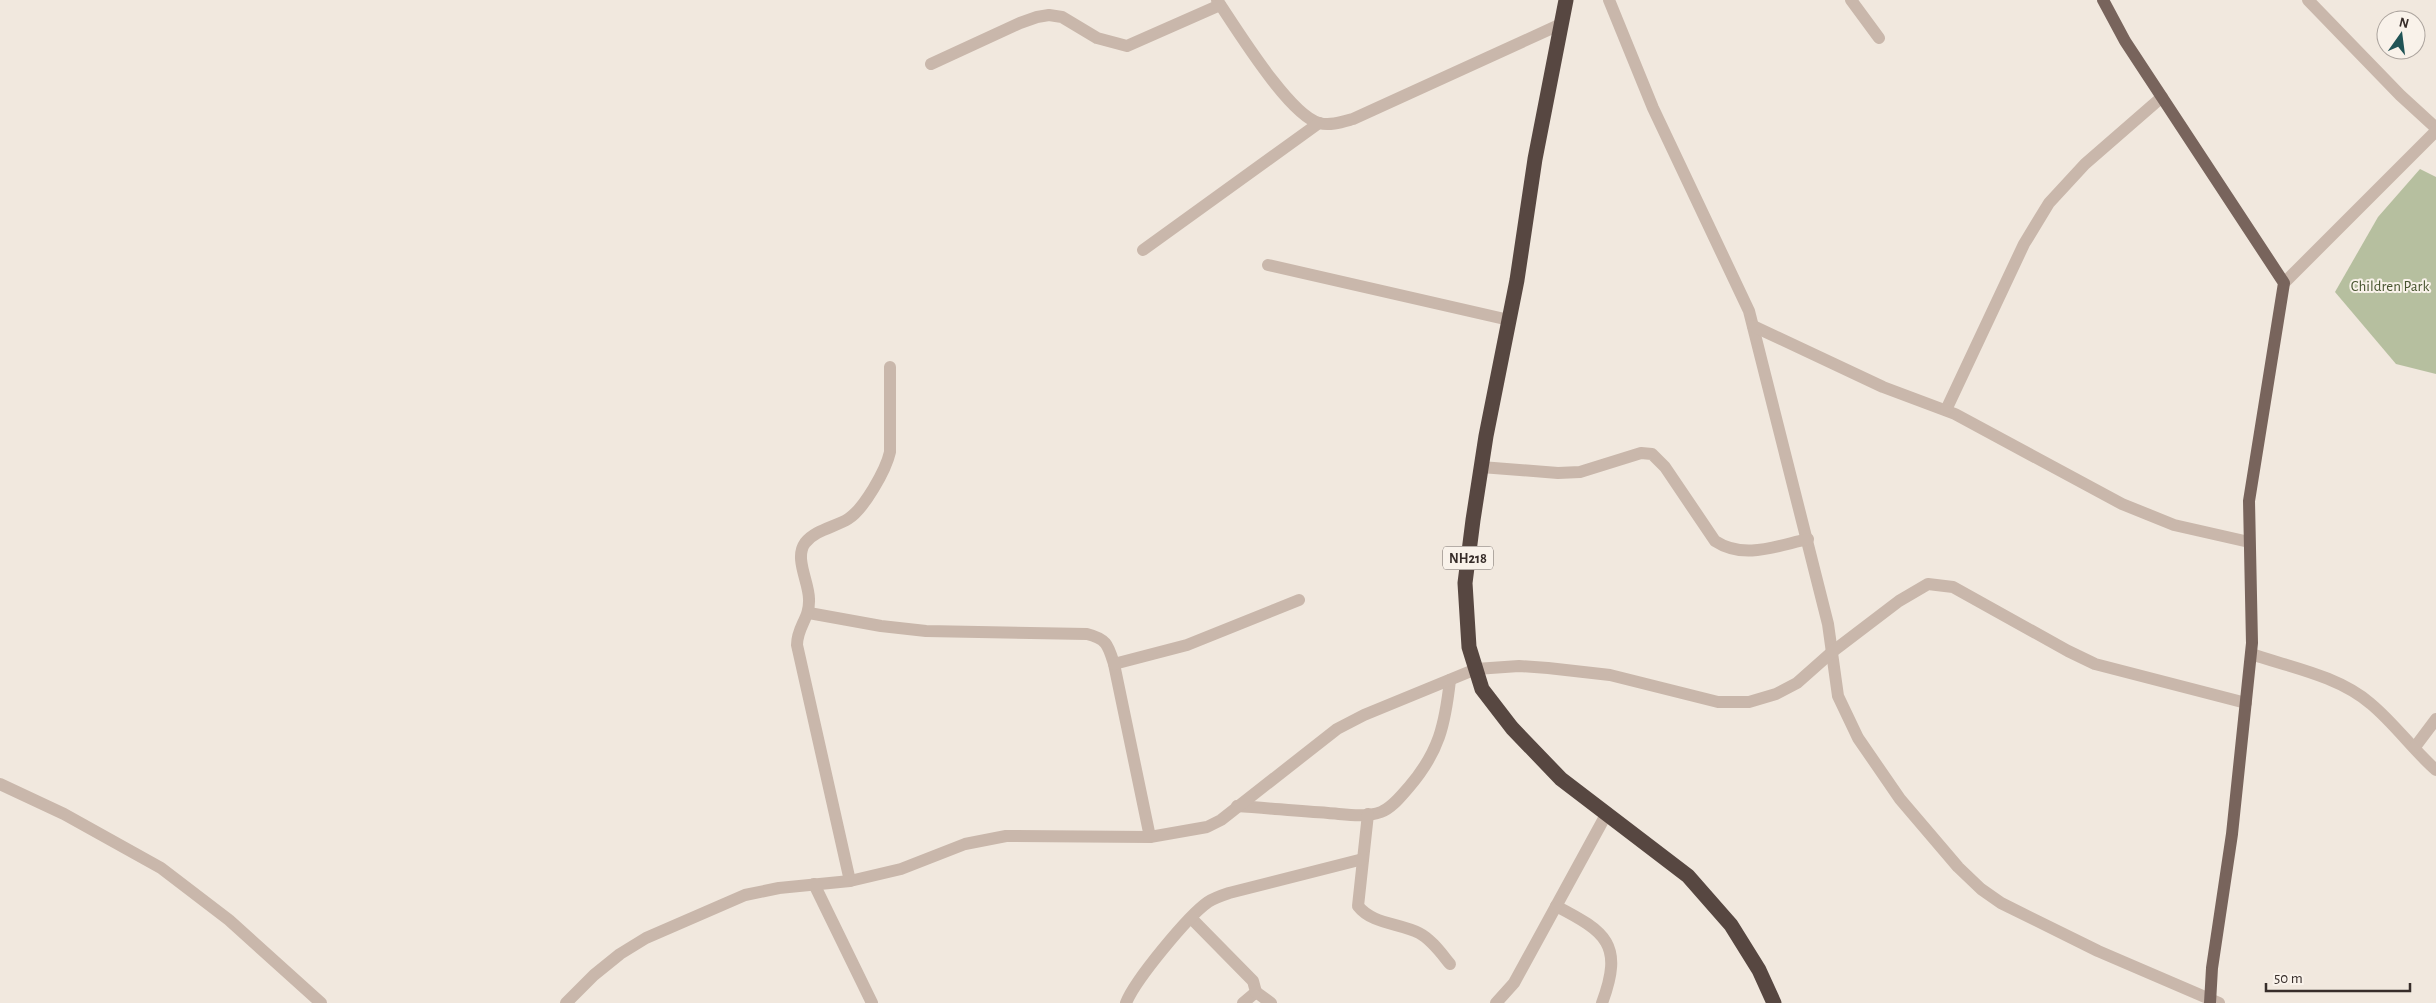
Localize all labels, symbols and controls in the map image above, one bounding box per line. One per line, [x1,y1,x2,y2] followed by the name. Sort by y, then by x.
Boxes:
[2376,10,2426,60] north arrow
[2397,15,2410,31] text: N
[2351,279,2429,294] park label: Children Park
[1443,546,1493,570] road number: NH218
[2266,960,2410,992] scale bar
[2274,971,2303,986] text: 50 m

